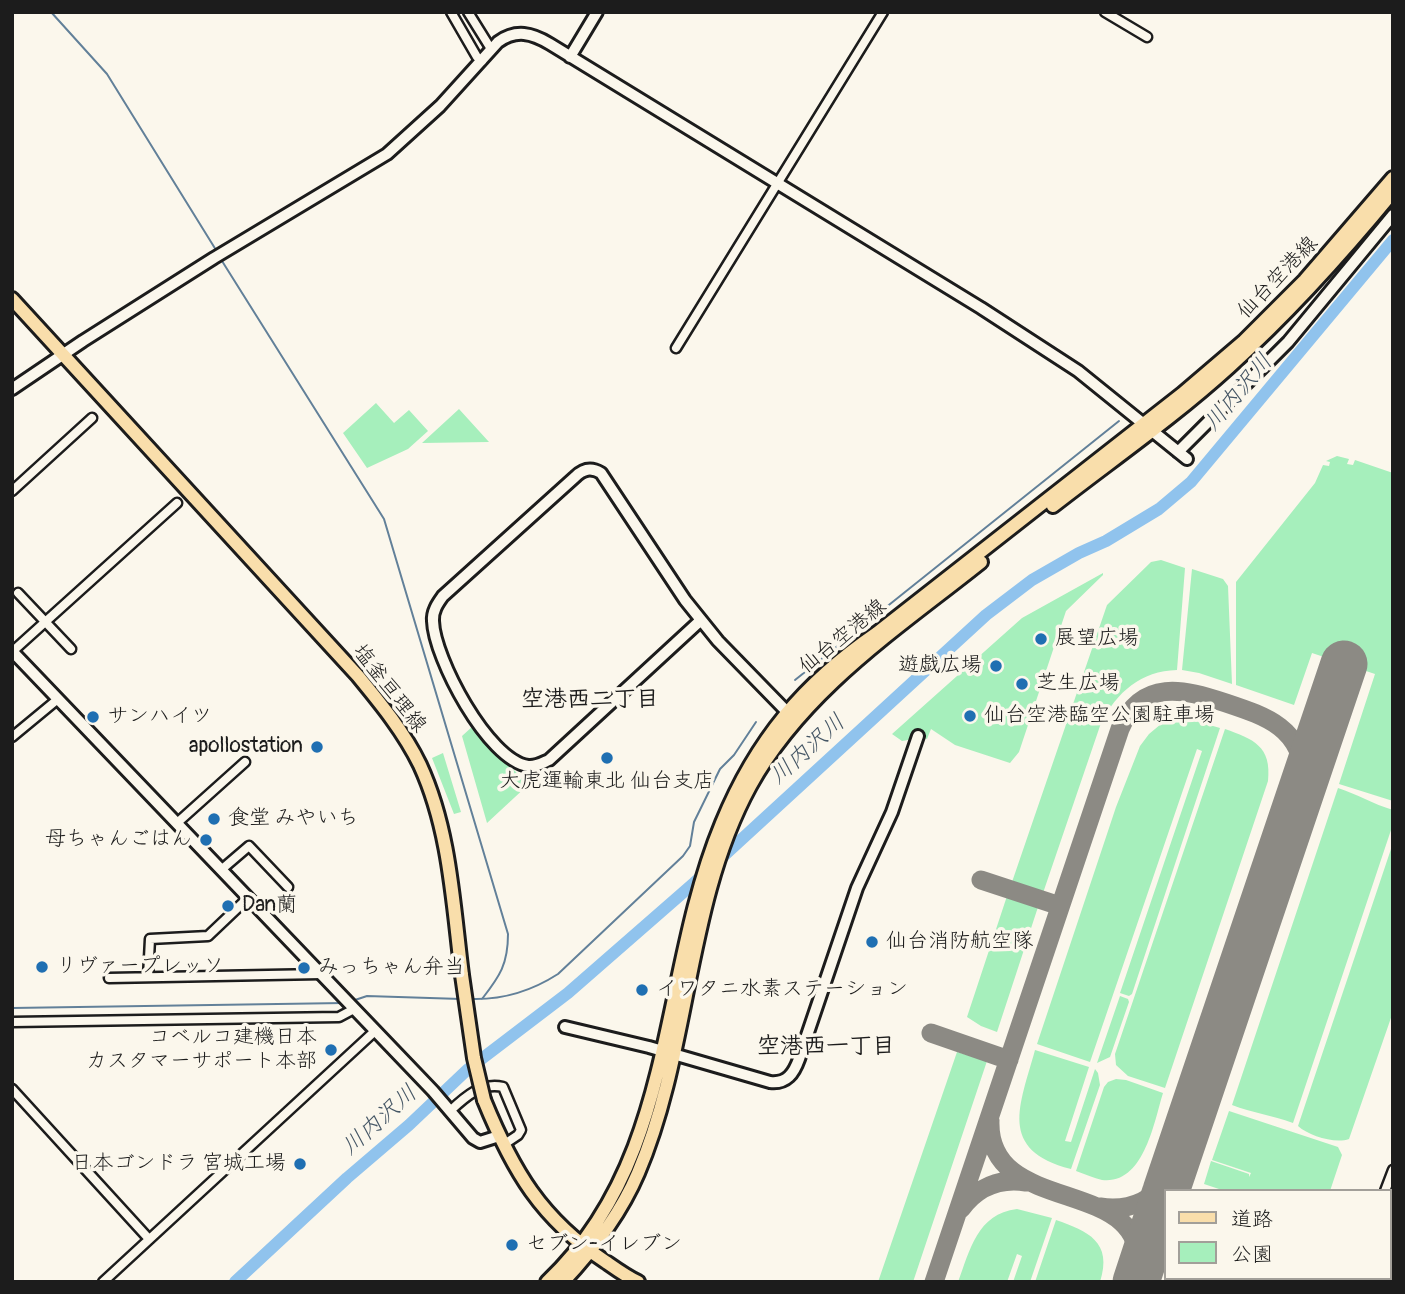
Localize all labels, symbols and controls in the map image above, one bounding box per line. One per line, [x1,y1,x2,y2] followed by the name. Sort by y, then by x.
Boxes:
[1232,231,1324,325] street label: 仙台空港線
[1199,349,1279,437] water label: 川内沢川
[794,594,892,680] street label: 仙台空港線
[1055,626,1139,652] place label: 展望広場
[1033,631,1049,647] marker: 展望広場
[347,640,431,738] street label: 塩釜亘理線
[898,653,982,679] place label: 遊戯広場
[988,658,1004,674] marker: 遊戯広場
[1036,671,1120,697] place label: 芝生広場
[1014,676,1030,692] marker: 芝生広場
[521,686,659,714] district label: 空港西二丁目
[984,703,1215,729] place label: 仙台空港臨空公園駐車場
[107,704,212,730] place label: サンハイツ
[962,708,978,724] marker: 仙台空港臨空公園駐車場
[85,709,101,725] marker: サンハイツ
[765,709,851,791] water label: 川内沢川
[189,734,303,760] place label: apollostation
[309,739,325,755] marker: apollostation
[599,750,615,766] marker: 大虎運輸東北 仙台支店
[500,769,714,795] place label: 大虎運輸東北 仙台支店
[228,806,359,832] place label: 食堂 みやいち
[206,811,222,827] marker: 食堂 みやいち
[45,827,192,853] place label: 母ちゃんごはん
[198,832,214,848] marker: 母ちゃんごはん
[242,893,297,919] place label: Dan蘭
[220,898,236,914] marker: Dan蘭
[886,929,1033,955] place label: 仙台消防航空隊
[864,934,880,950] marker: 仙台消防航空隊
[56,954,224,980] place label: リヴァープレッソ
[318,955,465,981] place label: みっちゃん弁当
[34,959,50,975] marker: リヴァープレッソ
[296,960,312,976] marker: みっちゃん弁当
[656,977,908,1003] place label: イワタニ水素ステーション
[634,982,650,998] marker: イワタニ水素ステーション
[86,1025,317,1075] place label: コベルコ建機日本 カスタマーサポート本部
[757,1033,895,1061] district label: 空港西一丁目
[323,1042,339,1058] marker: コベルコ建機日本 カスタマーサポート本部
[337,1080,423,1162] water label: 川内沢川
[71,1151,286,1177] place label: 日本ゴンドラ 宮城工場
[292,1156,308,1172] marker: 日本ゴンドラ 宮城工場
[1164,1189,1391,1280] legend
[1231,1206,1273,1233] text: 道路
[526,1232,682,1258] place label: セブン-イレブン
[504,1237,520,1253] marker: セブン-イレブン
[1231,1241,1273,1268] text: 公園

